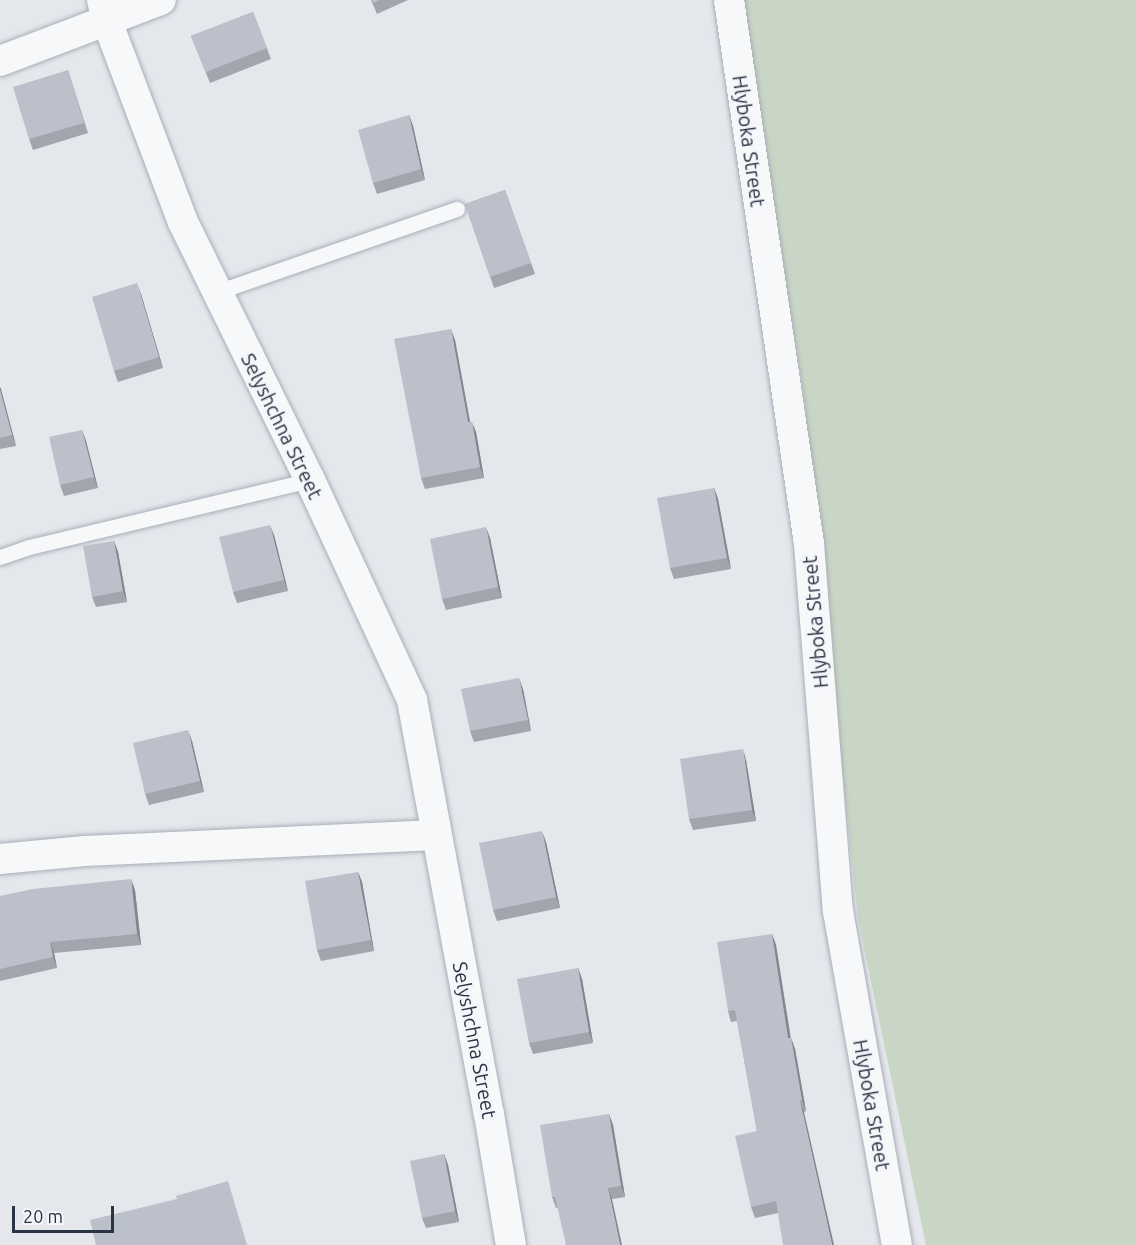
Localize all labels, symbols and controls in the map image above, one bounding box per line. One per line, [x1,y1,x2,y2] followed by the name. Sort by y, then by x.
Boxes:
[728,73,770,209] street label: Hlyboka Street
[236,349,328,503] street label: Selyshchna Street
[797,555,833,689] street label: Hlyboka Street
[448,960,502,1120] street label: Selyshchna Street
[849,1037,895,1173] street label: Hlyboka Street
[15,1194,117,1232] scale bar
[23,1206,63,1226] text: 20 m

